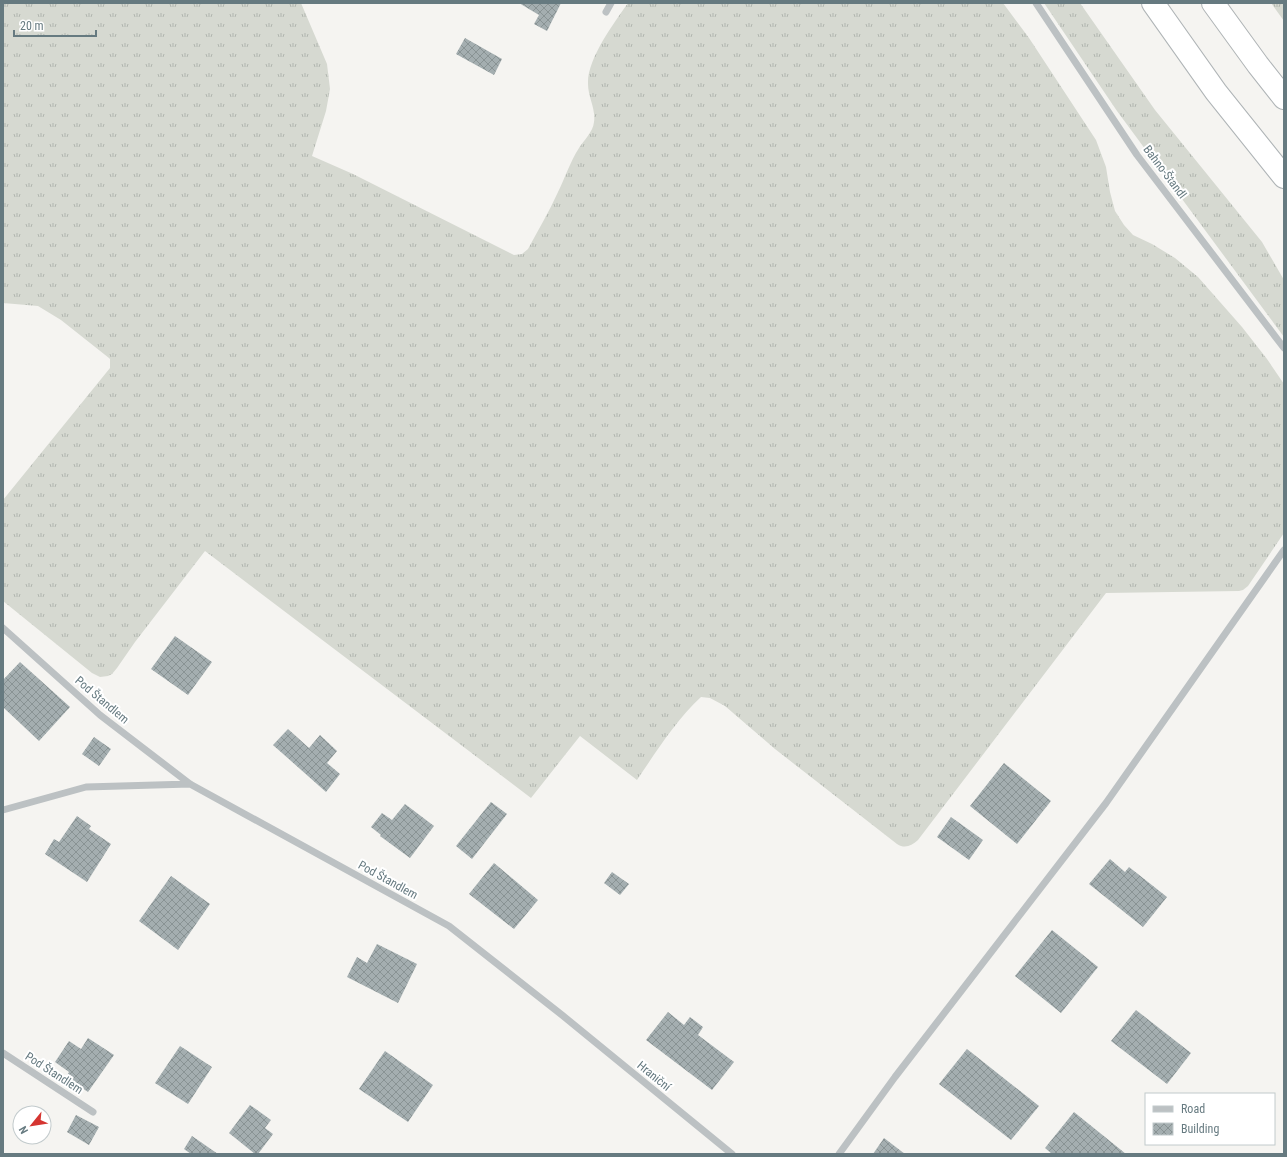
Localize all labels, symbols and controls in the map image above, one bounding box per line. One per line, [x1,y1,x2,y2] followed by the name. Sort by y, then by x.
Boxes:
[14,12,96,38] scale bar
[20,19,44,33] text: 20 m
[1140,142,1190,201] street label: Bahno-Štandl
[72,673,132,727] street label: Pod Štandlem
[356,857,421,902] street label: Pod Štandlem
[23,1048,86,1097] street label: Pod Štandlem
[634,1058,675,1095] street label: Hraniční
[1145,1093,1275,1145] legend
[1181,1102,1205,1116] text: Road
[12,1105,52,1145] north arrow
[1181,1122,1219,1136] text: Building
[16,1123,31,1136] text: N

